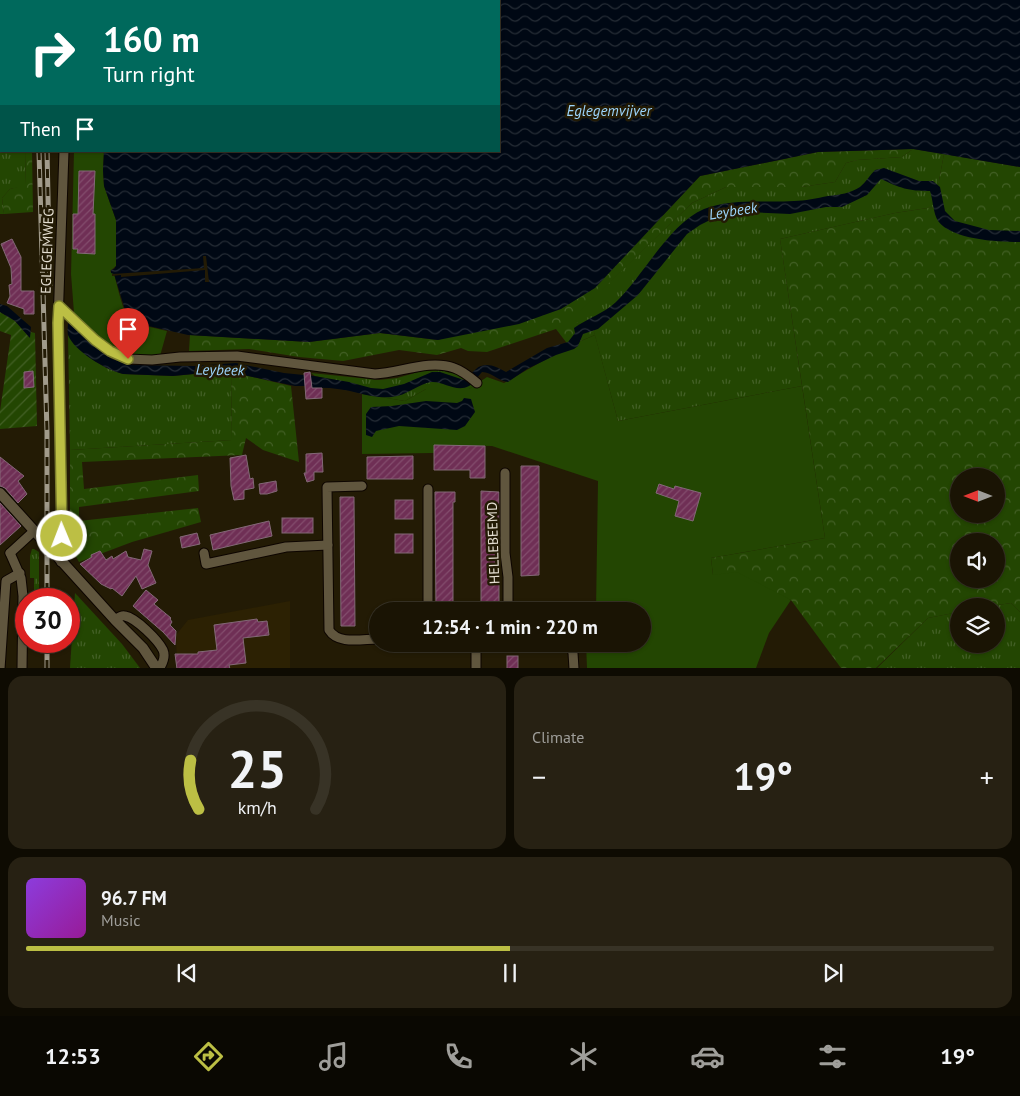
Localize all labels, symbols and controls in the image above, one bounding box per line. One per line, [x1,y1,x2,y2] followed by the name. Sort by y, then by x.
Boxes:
[103,16,200,62] text: 160 m
[20,20,85,85] icon: right
[103,60,195,88] text: Turn right
[567,101,652,120] water label: Eglegemvijver
[71,115,99,143] icon: arrive
[20,117,61,141] text: Then
[707,197,760,224] water label: Leybeek
[37,208,57,294] street label: EGLEGEMWEG
[107,308,149,359] pin
[114,315,142,343] icon: arrive
[195,360,246,379] water label: Leybeek
[950,468,1005,522] north arrow
[950,468,1005,653] map controls
[483,502,503,584] street label: HELLEBEEMD
[35,509,87,561] position arrow
[950,533,1005,588] button: sound
[15,588,80,653] speed limit sign: 30
[950,598,1005,653] button: layers
[422,615,598,639] text: 12:54 · 1 min · 220 m
[532,727,584,747] text: Climate
[228,735,286,802] text: 25
[733,751,793,800] text: 19°
[532,758,546,795] text: −
[980,758,994,795] text: +
[237,796,277,819] text: km/h
[101,886,167,910] text: 96.7 FM
[101,910,141,930] text: Music
[173,959,201,987] icon: previous
[496,959,524,987] icon: pause
[819,959,847,987] icon: next
[191,1039,226,1074] icon: directions
[316,1039,351,1074] icon: music
[441,1039,476,1074] icon: phone
[566,1039,601,1074] icon: climate
[690,1039,725,1074] icon: car
[815,1039,850,1074] icon: filters
[45,1042,101,1070] text: 12:53
[940,1042,975,1070] text: 19°

